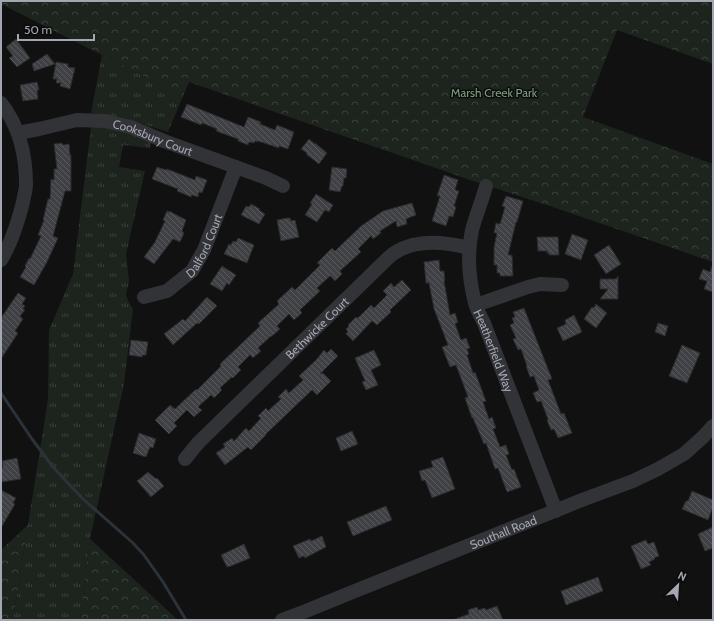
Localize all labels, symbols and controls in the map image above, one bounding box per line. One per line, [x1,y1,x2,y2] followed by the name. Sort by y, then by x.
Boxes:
[18,16,94,42] scale bar
[24,22,52,37] text: 50 m
[451,85,538,100] park label: Marsh Creek Park
[111,116,195,158] street label: Cooksbury Court
[183,211,225,281] street label: Dalford Court
[282,294,351,362] street label: Bethwicke Court
[471,307,517,394] street label: Heatherfield Way
[467,512,539,552] street label: Southall Road
[658,565,698,605] north arrow
[676,568,689,584] text: N

